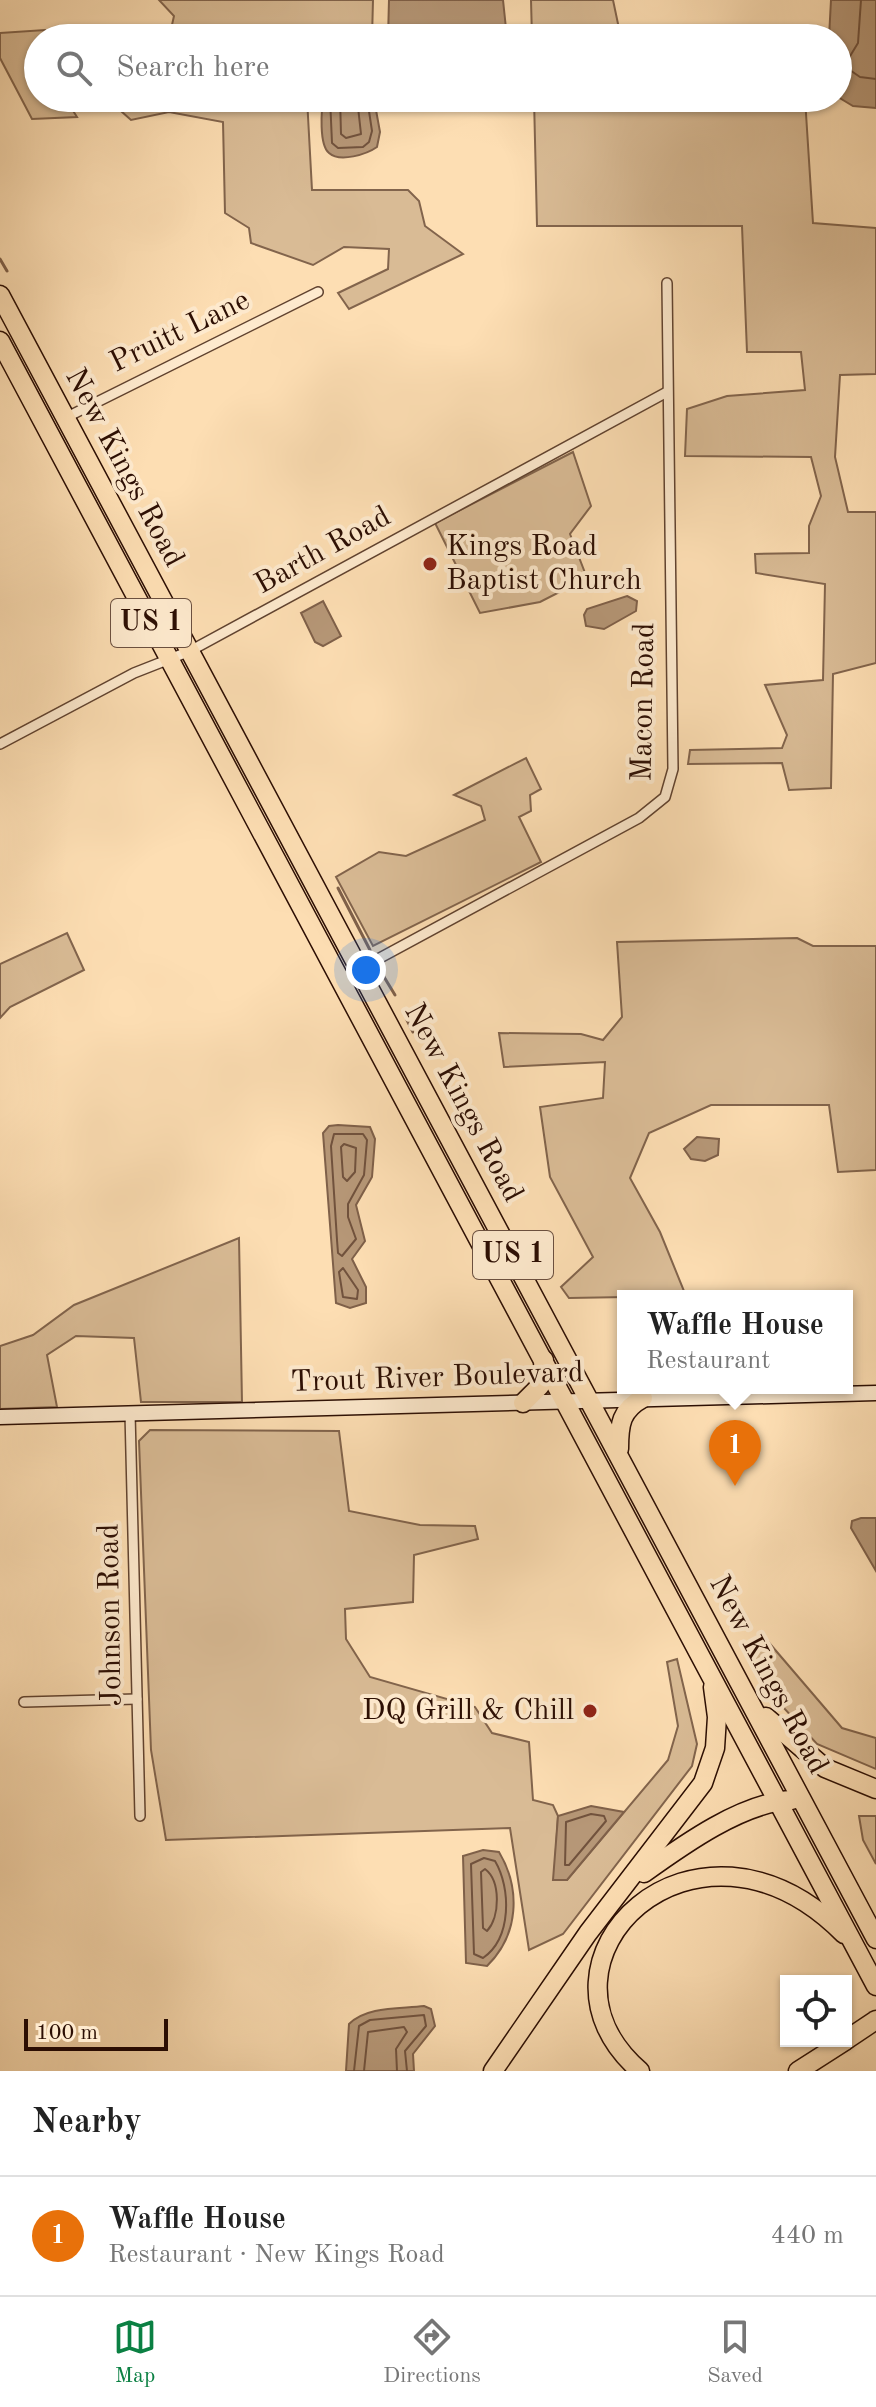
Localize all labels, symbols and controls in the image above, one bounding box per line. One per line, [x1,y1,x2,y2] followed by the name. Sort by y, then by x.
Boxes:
[24,24,852,112] search box
[52,46,96,90] icon: search
[116,53,270,83] text: Search here
[106,285,254,379] street label: Pruitt Lane
[59,364,189,572] street label: New Kings Road
[250,502,396,600] street label: Barth Road
[446,532,642,596] place label: Kings Road Baptist Church
[421,555,439,573] marker: Kings Road Baptist Church
[111,599,191,647] road number: US 1
[628,622,660,782] street label: Macon Road
[346,950,386,990] your location
[398,999,528,1207] street label: New Kings Road
[473,1231,553,1279] road number: US 1
[617,1290,853,1394] popup
[646,1311,824,1341] text: Waffle House
[646,1348,770,1374] text: Restaurant
[290,1358,584,1398] street label: Trout River Boulevard
[709,1420,761,1486] pin: 1
[94,1523,128,1707] street label: Johnson Road
[703,1571,833,1779] street label: New Kings Road
[362,1696,574,1726] place label: DQ Grill & Chill
[581,1702,599,1720] marker: DQ Grill & Chill
[780,1975,852,2047] map controls
[780,1975,852,2047] button: locate
[24,2015,168,2051] scale bar
[36,2022,98,2044] text: 100 m
[32,2106,142,2140] text: Nearby
[108,2205,286,2235] text: Waffle House
[50,2223,66,2249] text: 1
[771,2223,844,2249] text: 440 m
[108,2242,445,2268] text: Restaurant · New Kings Road
[113,2315,157,2390] tab: Map
[383,2315,481,2390] tab: Directions
[707,2315,763,2390] tab: Saved

